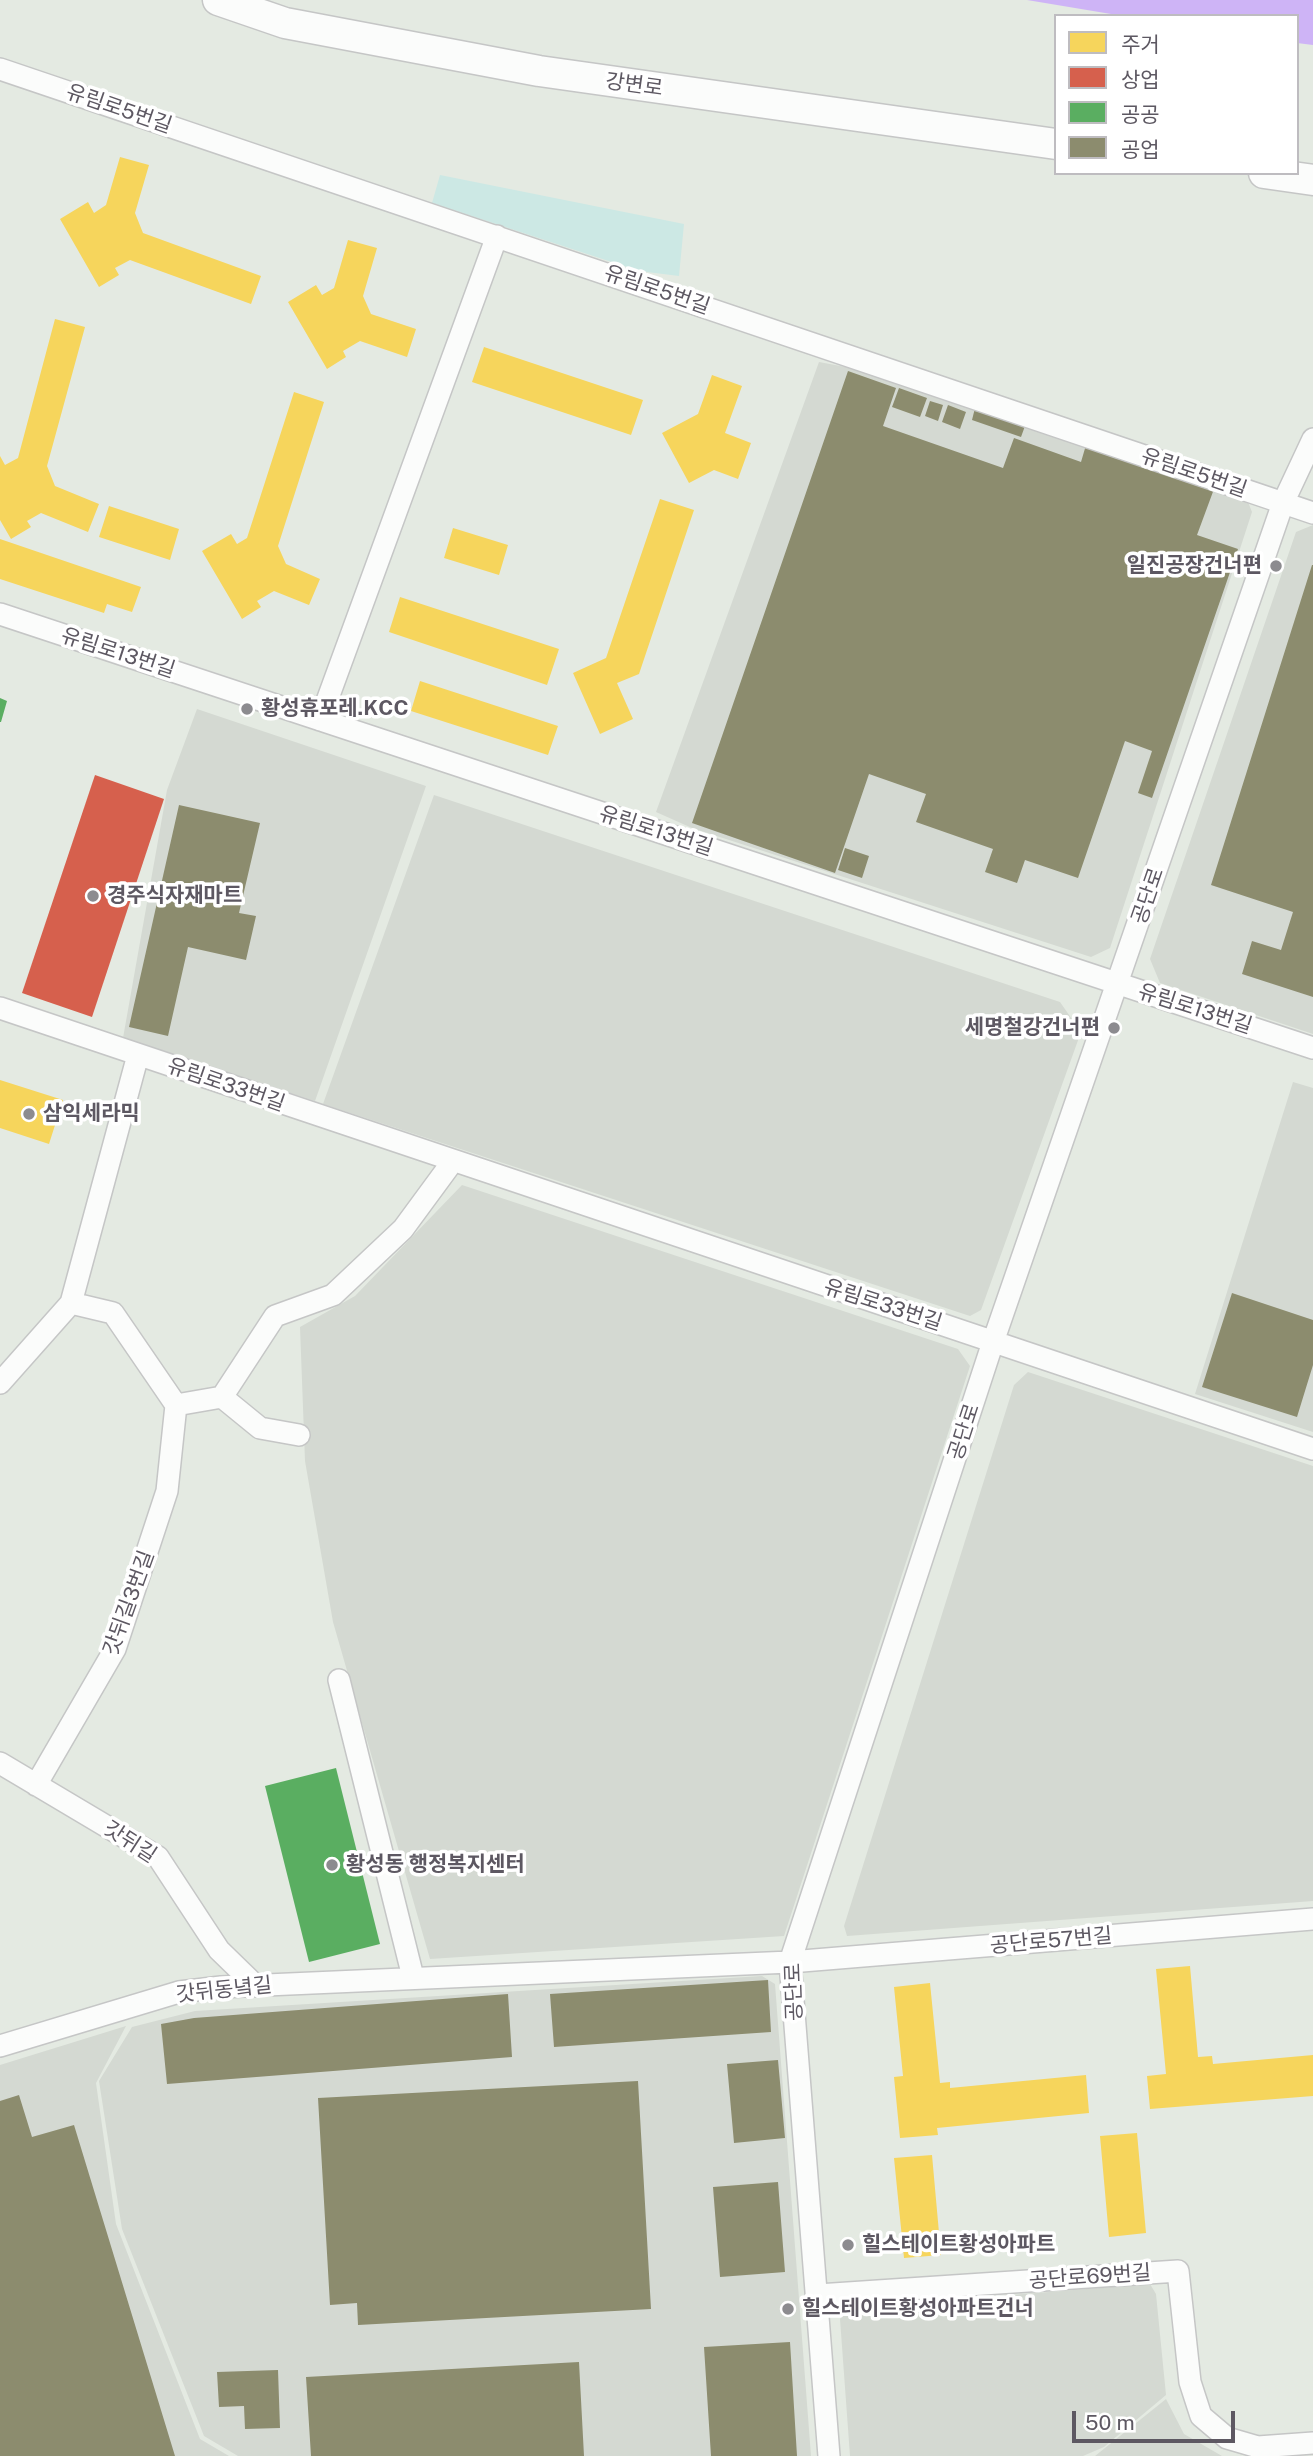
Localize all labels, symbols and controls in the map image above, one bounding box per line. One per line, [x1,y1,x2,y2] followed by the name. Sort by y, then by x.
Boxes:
[1054,14,1299,175] legend
[1121,32,1160,57] text: 주거
[1121,67,1160,92] text: 상업
[604,68,664,102] street label: 강변로
[63,79,175,139] street label: 유림로5번길
[1121,102,1160,127] text: 공공
[1121,137,1160,162] text: 공업
[601,260,713,320] street label: 유림로5번길
[1138,443,1250,503] street label: 유림로5번길
[1127,553,1262,579] place label: 일진공장건너편
[1268,558,1284,574] marker: 일진공장건너편
[58,623,178,683] street label: 유림로13번길
[261,696,408,722] place label: 황성휴포레.KCC
[239,701,255,717] marker: 황성휴포레.KCC
[596,801,716,861] street label: 유림로13번길
[1127,864,1169,928] street label: 공단로
[107,883,242,909] place label: 경주식자재마트
[85,888,101,904] marker: 경주식자재마트
[1135,979,1255,1039] street label: 유림로13번길
[965,1015,1100,1041] place label: 세명철강건너편
[1106,1020,1122,1036] marker: 세명철강건너편
[164,1053,288,1117] street label: 유림로33번길
[43,1101,140,1127] place label: 삼익세라믹
[21,1106,37,1122] marker: 삼익세라믹
[821,1274,945,1336] street label: 유림로33번길
[943,1401,985,1463] street label: 공단로
[98,1547,160,1659] street label: 갓뒤길3번길
[99,1816,161,1868] street label: 갓뒤길
[346,1852,525,1878] place label: 황성동 행정복지센터
[324,1857,340,1873] marker: 황성동 행정복지센터
[989,1923,1113,1959] street label: 공단로57번길
[780,1963,808,2021] street label: 공단로
[175,1972,273,2008] street label: 갓뒤동녘길
[862,2232,1055,2258] place label: 힐스테이트황성아파트
[840,2237,856,2253] marker: 힐스테이트황성아파트
[1028,2260,1152,2294] street label: 공단로69번길
[802,2296,1034,2322] place label: 힐스테이트황성아파트건너
[780,2301,796,2317] marker: 힐스테이트황성아파트건너
[1075,2396,1238,2440] scale bar
[1085,2410,1135,2435] text: 50 m

